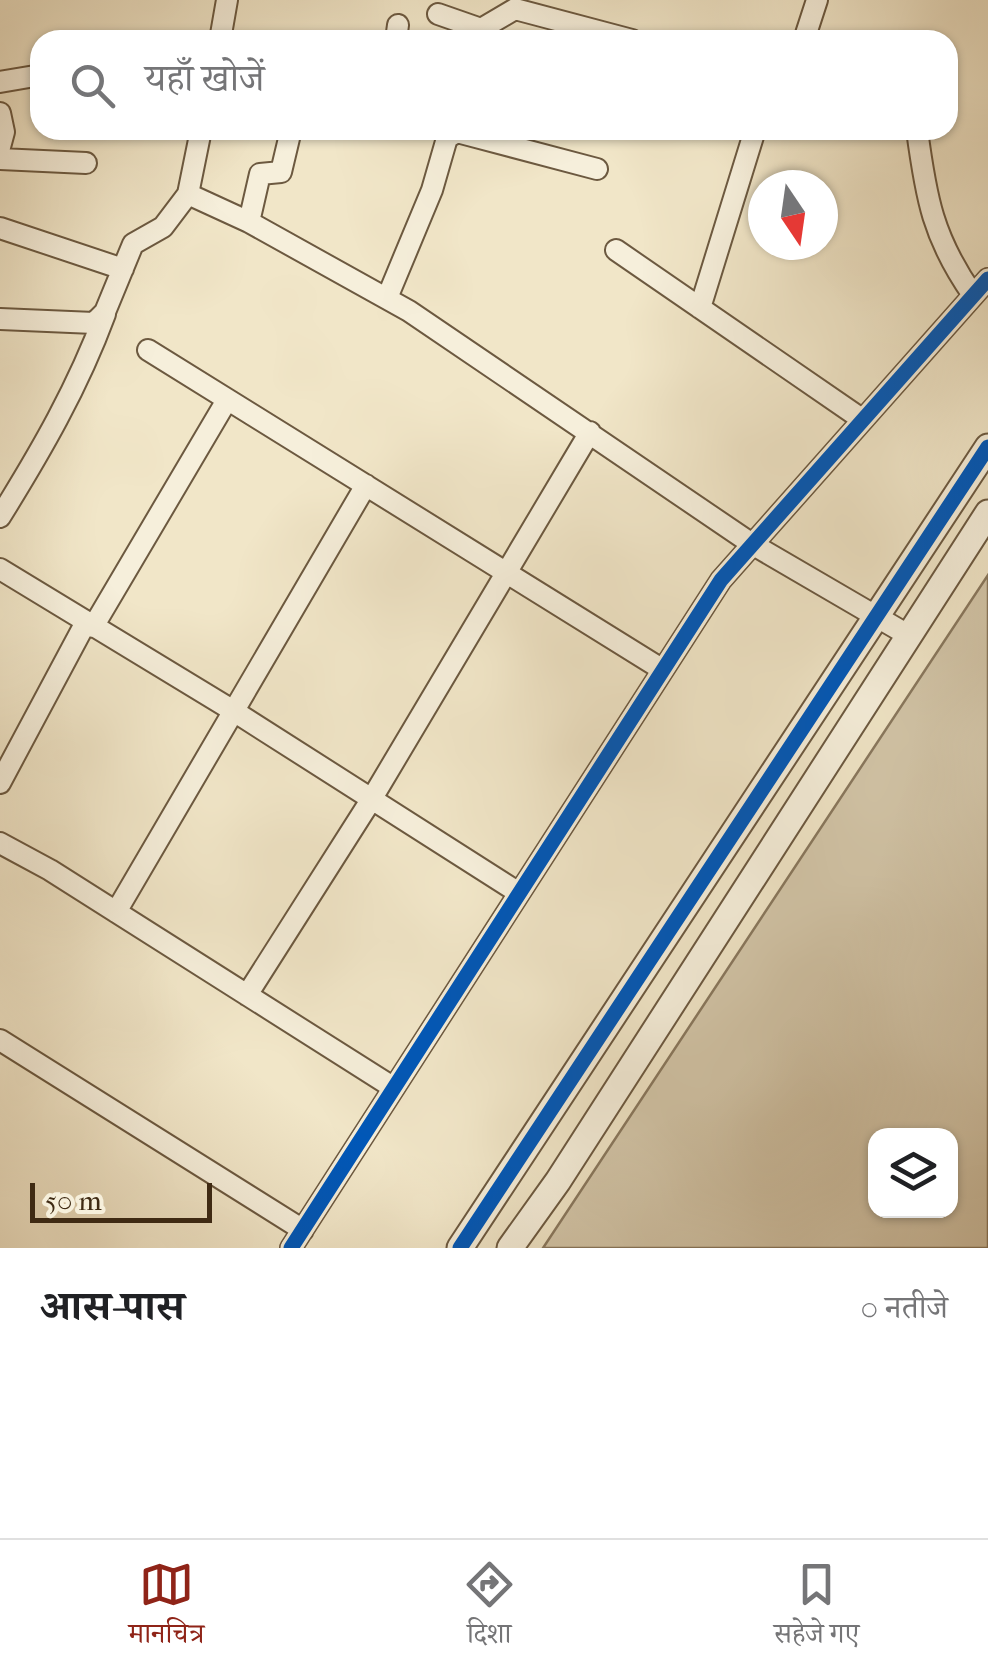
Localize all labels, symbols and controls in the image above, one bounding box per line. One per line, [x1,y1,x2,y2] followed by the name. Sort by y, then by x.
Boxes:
[30,30,958,140] search box
[145,56,264,101] text: यहाँ खोजें
[65,58,120,113] icon: search
[748,170,838,260] north arrow
[868,1128,958,1218] map controls
[868,1128,958,1218] button: layers
[30,1178,212,1222] scale bar
[45,1184,102,1217] text: 50 m
[40,1282,185,1331] text: आस-पास
[861,1289,948,1326] text: 0 नतीजे
[129,1557,204,1661] tab: मानचित्र
[462,1557,517,1661] tab: दिशा
[774,1557,859,1661] tab: सहेजे गए

